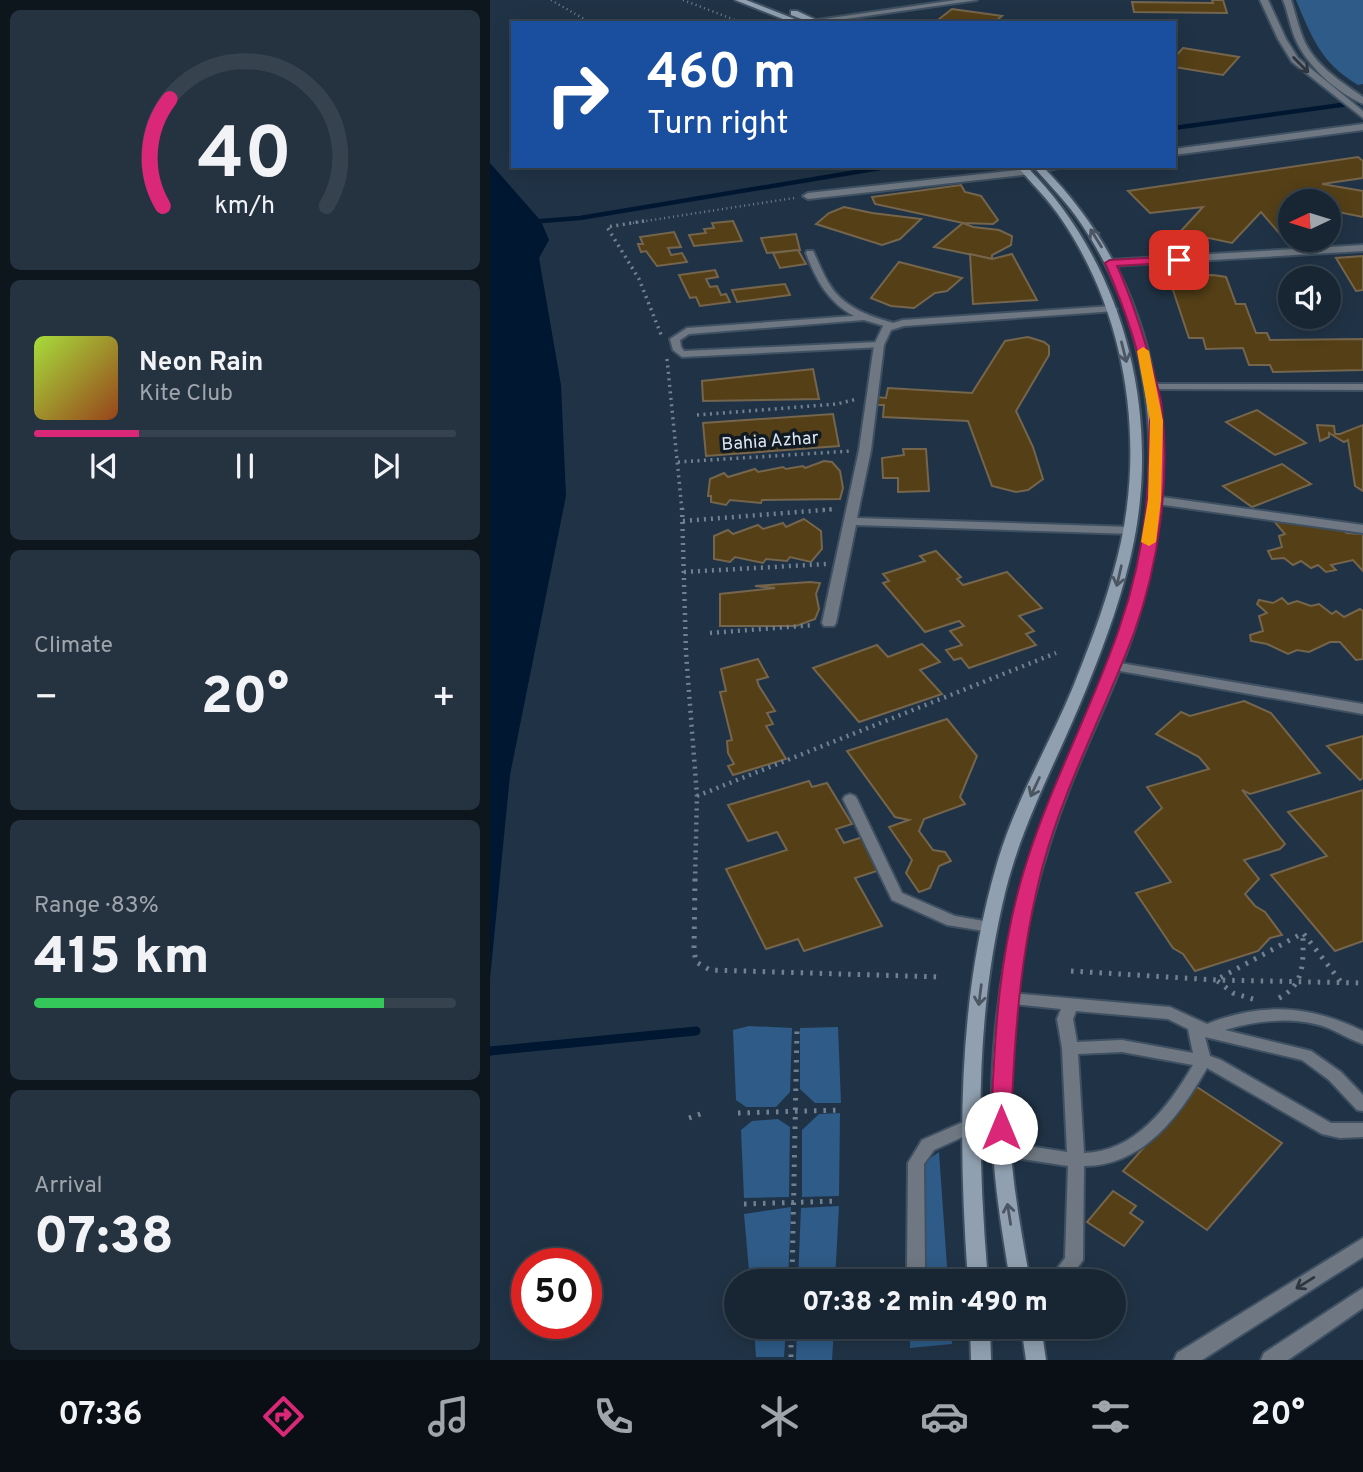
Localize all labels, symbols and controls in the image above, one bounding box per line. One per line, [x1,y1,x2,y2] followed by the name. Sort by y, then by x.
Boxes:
[647,44,796,106] text: 460 m
[532,49,623,140] icon: right
[1293,57,1310,74] one-way arrow
[647,105,789,145] text: Turn right
[198,112,292,204] text: 40
[1278,189,1340,252] north arrow
[1278,189,1341,329] map controls
[215,191,275,223] text: km/h
[1089,229,1104,248] one-way arrow
[1149,230,1209,290] pin
[1160,241,1198,279] icon: arrive
[1278,266,1341,329] button: sound
[1118,340,1131,363] one-way arrow
[139,347,264,380] text: Neon Rain
[139,380,233,409] text: Kite Club
[721,427,819,457] street label: Bahia Azhar
[85,447,123,485] icon: previous
[226,447,264,485] icon: pause
[367,447,405,485] icon: next
[1112,565,1125,587] one-way arrow
[34,632,113,661] text: Climate
[201,666,289,732] text: 20°
[34,675,59,724] text: −
[431,675,456,724] text: +
[1028,776,1041,797] one-way arrow
[34,892,159,921] text: Range · 83%
[34,926,210,992] text: 415 km
[974,983,987,1006] one-way arrow
[964,1091,1038,1165] position arrow
[34,1172,103,1201] text: Arrival
[1002,1203,1015,1226] one-way arrow
[34,1206,174,1272] text: 07:38
[511,1248,602,1339] speed limit sign: 50
[1296,1277,1316,1291] one-way arrow
[802,1287,1048,1320] text: 07:38 · 2 min · 490 m
[259,1392,308,1441] icon: directions
[424,1392,473,1441] icon: music
[589,1392,638,1441] icon: phone
[755,1392,804,1441] icon: climate
[920,1392,969,1441] icon: car
[1086,1392,1135,1441] icon: filters
[58,1396,142,1436] text: 07:36
[1251,1396,1305,1436] text: 20°

